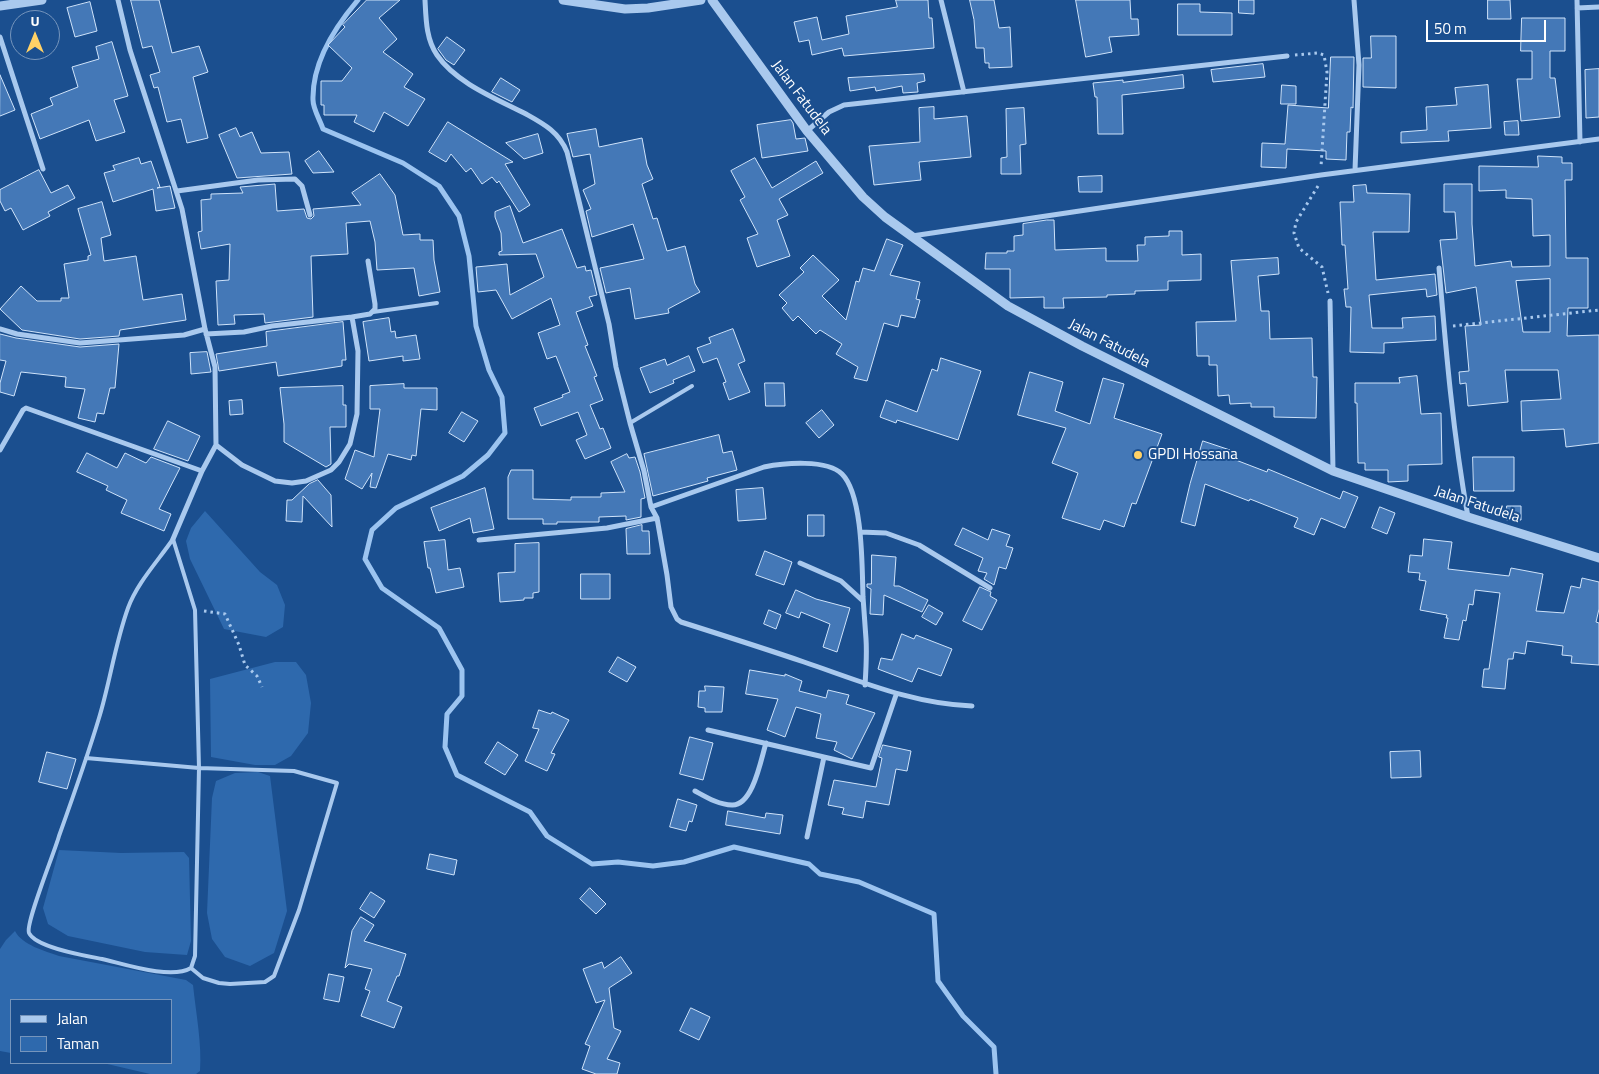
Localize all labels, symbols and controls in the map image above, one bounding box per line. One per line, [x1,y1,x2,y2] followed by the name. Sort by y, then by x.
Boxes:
[10,10,60,60] north arrow
[30,10,40,31] text: U
[1429,10,1549,42] scale bar
[1434,17,1467,40] text: 50 m
[767,57,835,139] street label: Jalan Fatudela
[1065,316,1153,372] street label: Jalan Fatudela
[1148,446,1238,464] place label: GPDI Hossana
[1132,449,1144,461] marker: GPDI Hossana
[1432,483,1522,527] street label: Jalan Fatudela
[10,999,172,1064] legend
[57,1007,88,1030] text: Jalan
[57,1032,99,1055] text: Taman

